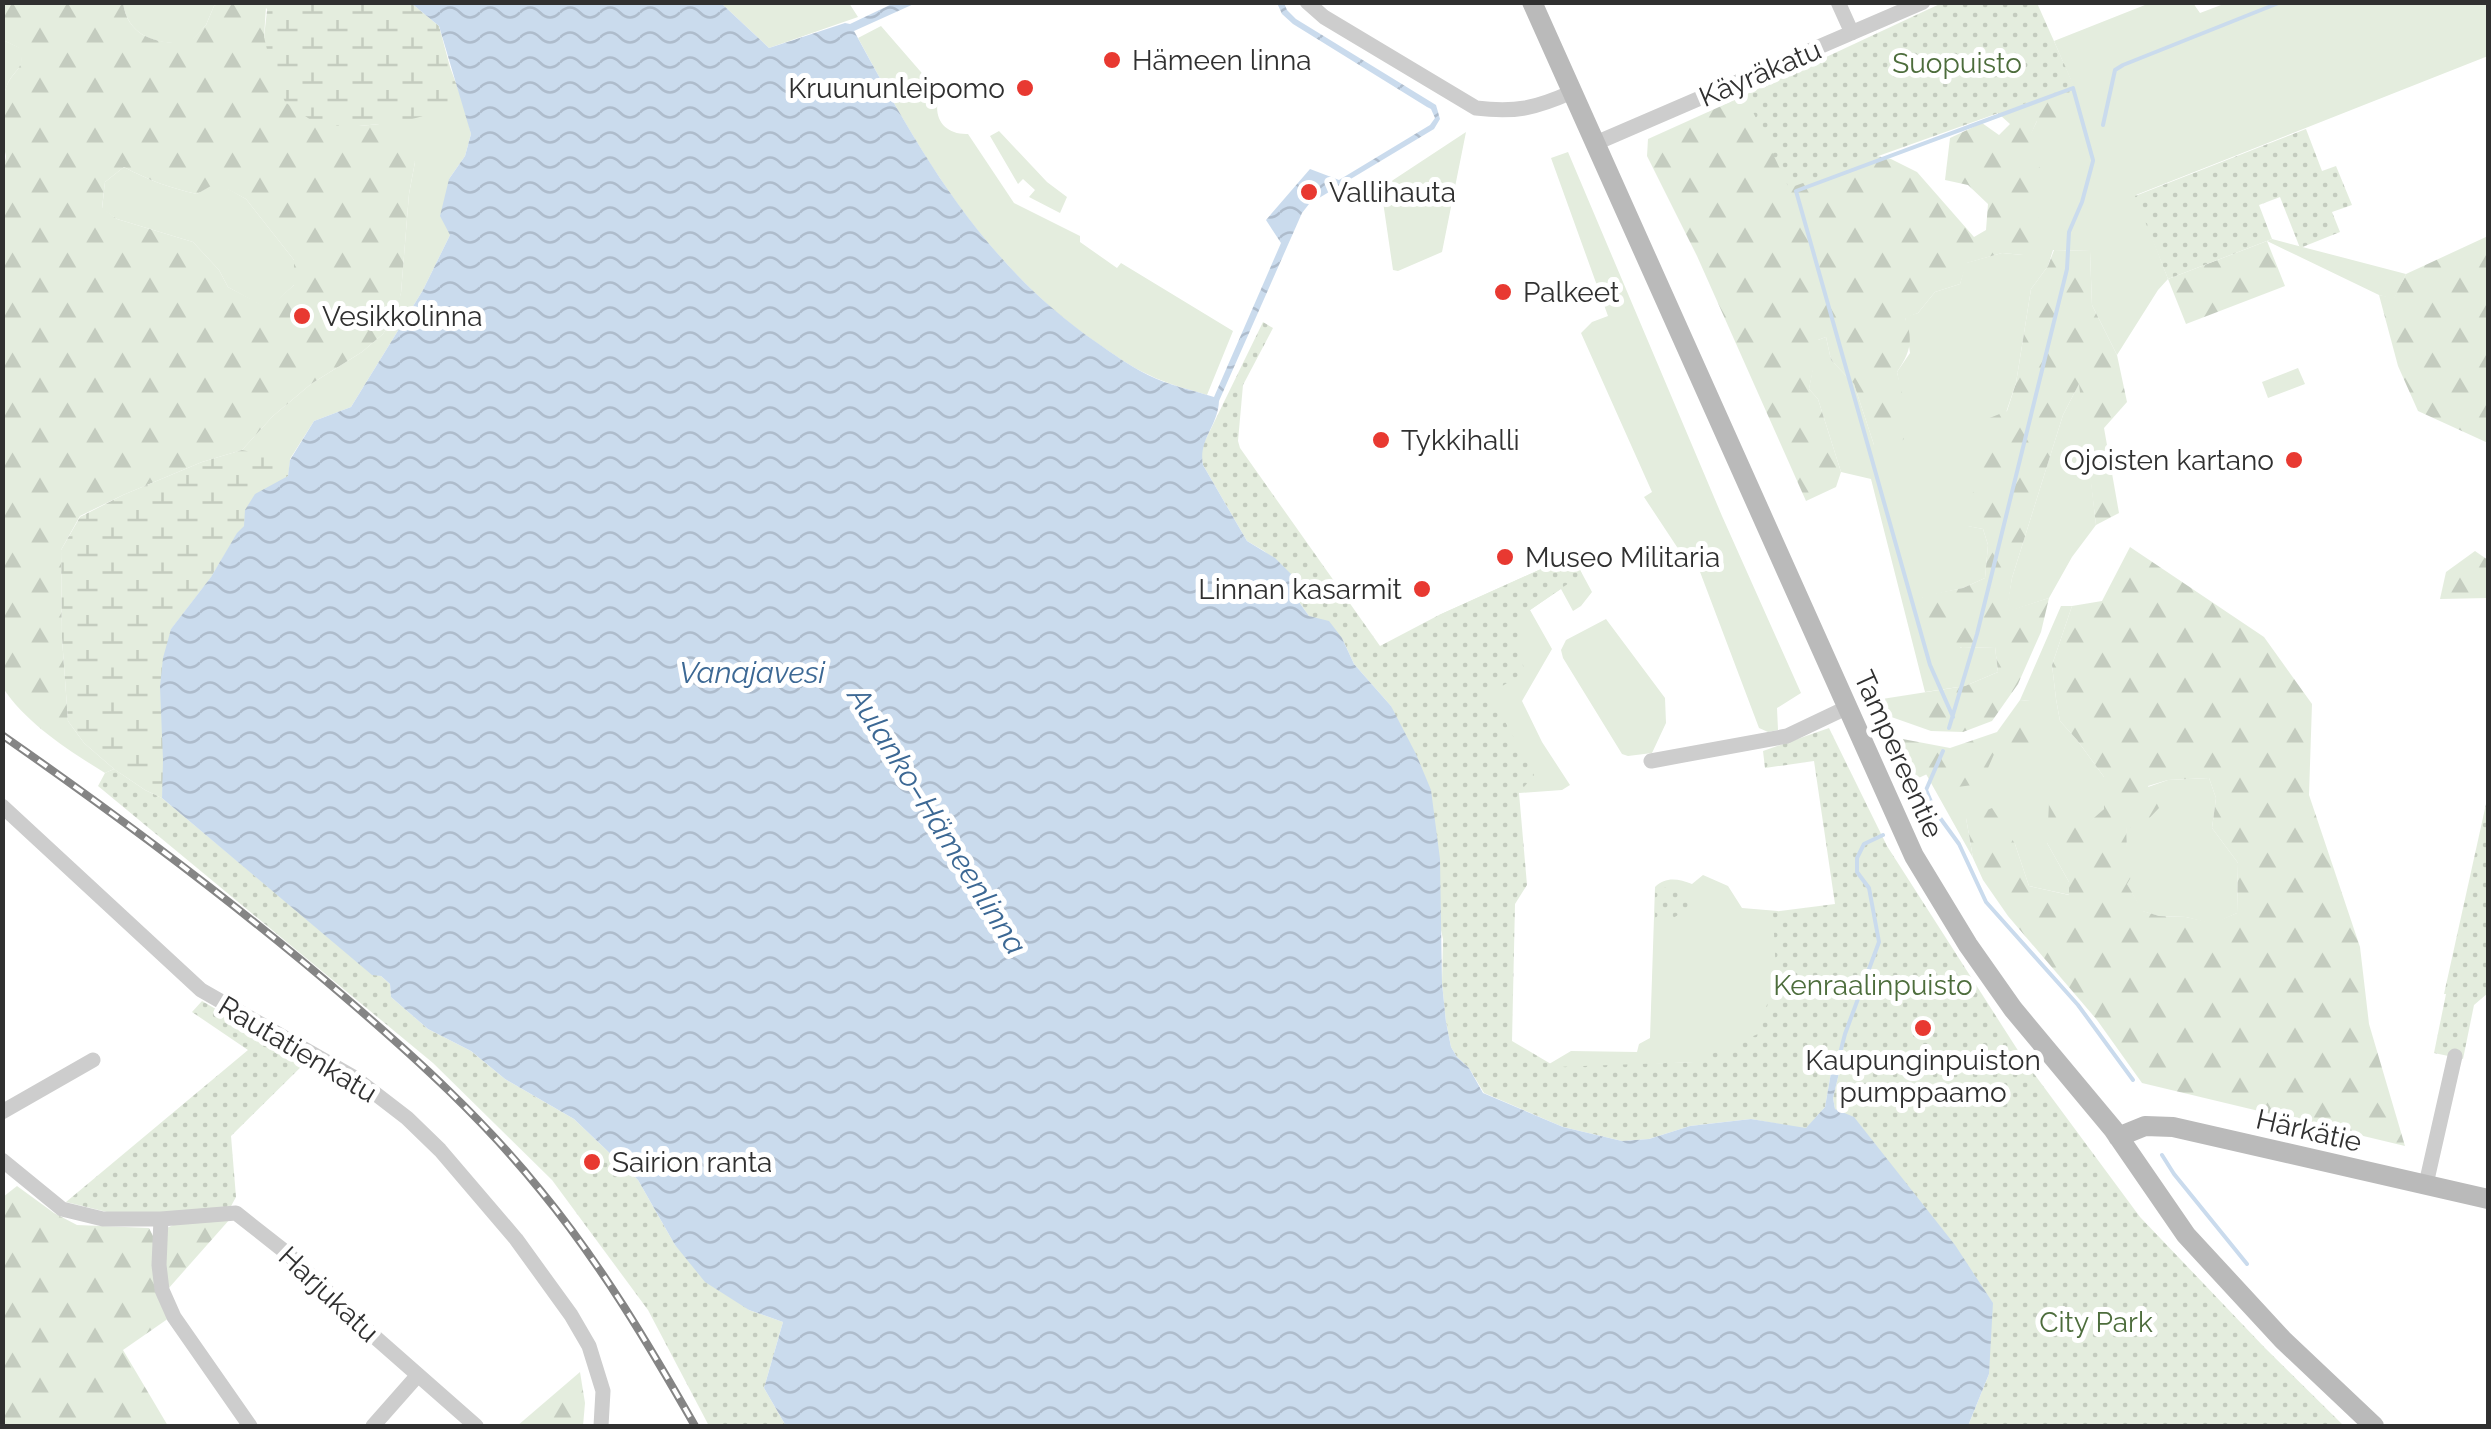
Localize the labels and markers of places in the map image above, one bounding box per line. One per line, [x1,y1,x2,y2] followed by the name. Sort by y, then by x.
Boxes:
[1132,44,1311,77] place label: Hämeen linna
[1101,49,1123,71] marker: Hämeen linna
[788,72,1005,105] place label: Kruununleipomo
[1014,77,1036,99] marker: Kruununleipomo
[1329,176,1456,209] place label: Vallihauta
[1298,181,1320,203] marker: Vallihauta
[1523,276,1620,309] place label: Palkeet
[1492,281,1514,303] marker: Palkeet
[322,300,482,333] place label: Vesikkolinna
[291,305,313,327] marker: Vesikkolinna
[1401,424,1520,457] place label: Tykkihalli
[1370,429,1392,451] marker: Tykkihalli
[2064,444,2274,477] place label: Ojoisten kartano
[2283,449,2305,471] marker: Ojoisten kartano
[1525,541,1720,574] place label: Museo Militaria
[1494,546,1516,568] marker: Museo Militaria
[1198,573,1403,606] place label: Linnan kasarmit
[1411,578,1433,600] marker: Linnan kasarmit
[1912,1017,1934,1039] marker: Kaupunginpuiston pumppaamo
[1805,1044,2041,1109] place label: Kaupunginpuiston pumppaamo
[612,1146,772,1179] place label: Sairion ranta
[581,1151,603,1173] marker: Sairion ranta

